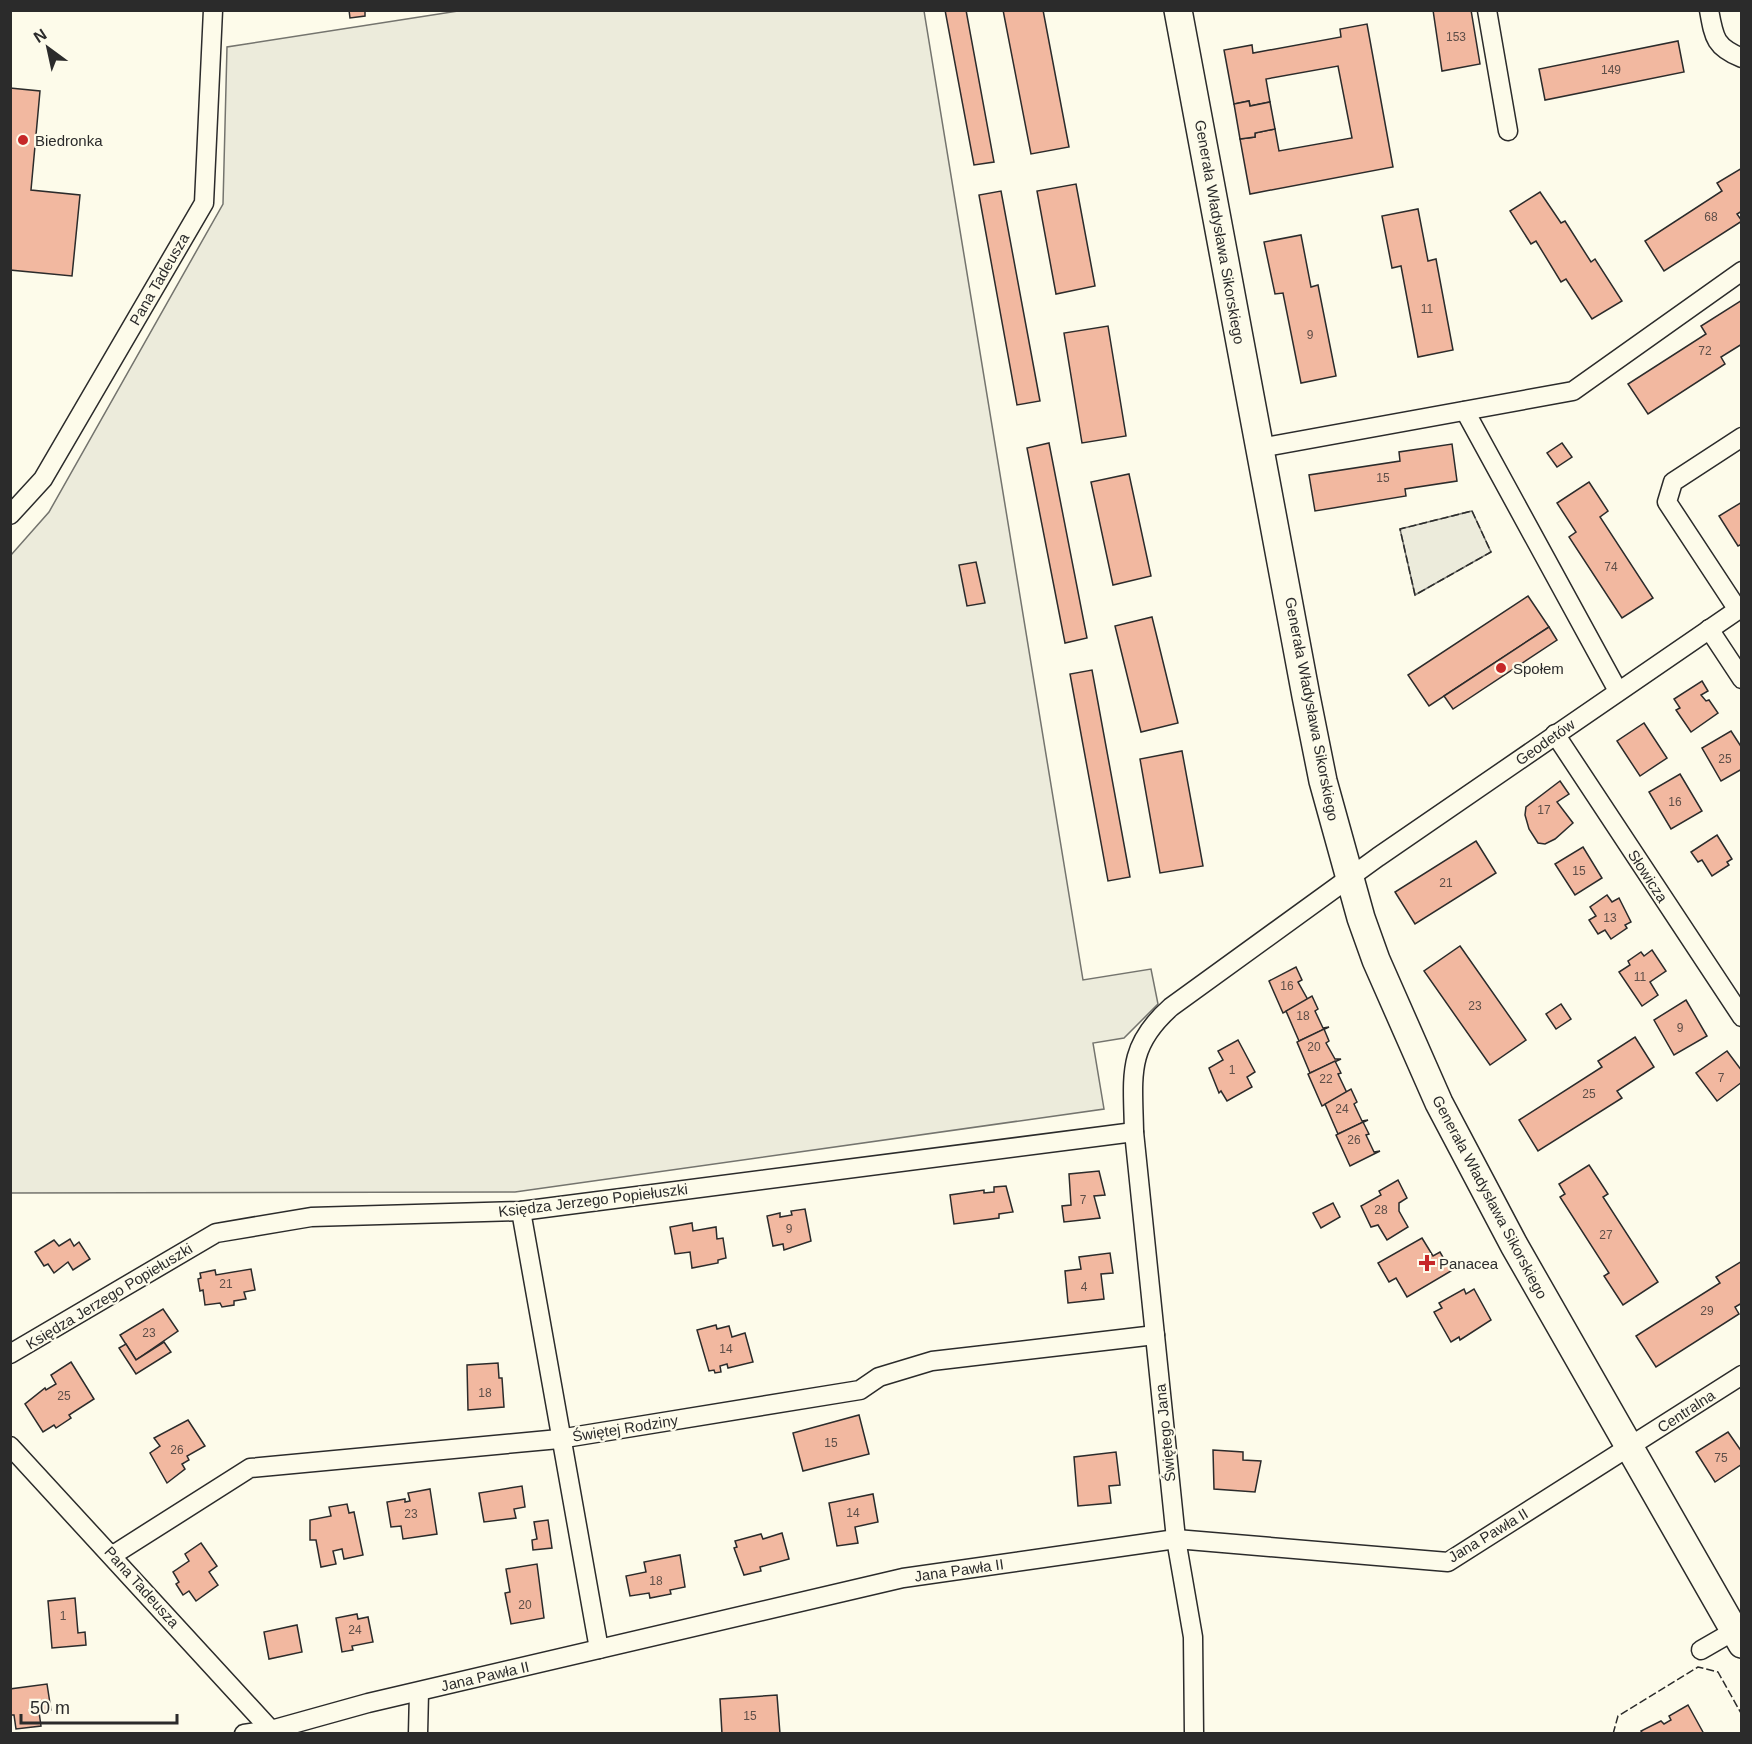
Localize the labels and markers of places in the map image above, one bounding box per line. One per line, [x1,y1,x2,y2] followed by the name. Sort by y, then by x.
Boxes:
[35,132,103,149] place label: Biedronka
[16,133,30,147] marker: Biedronka
[1513,660,1564,677] place label: Społem
[1494,661,1508,675] marker: Społem
[1439,1255,1499,1272] place label: Panacea
[1420,1256,1434,1270] marker: Panacea

